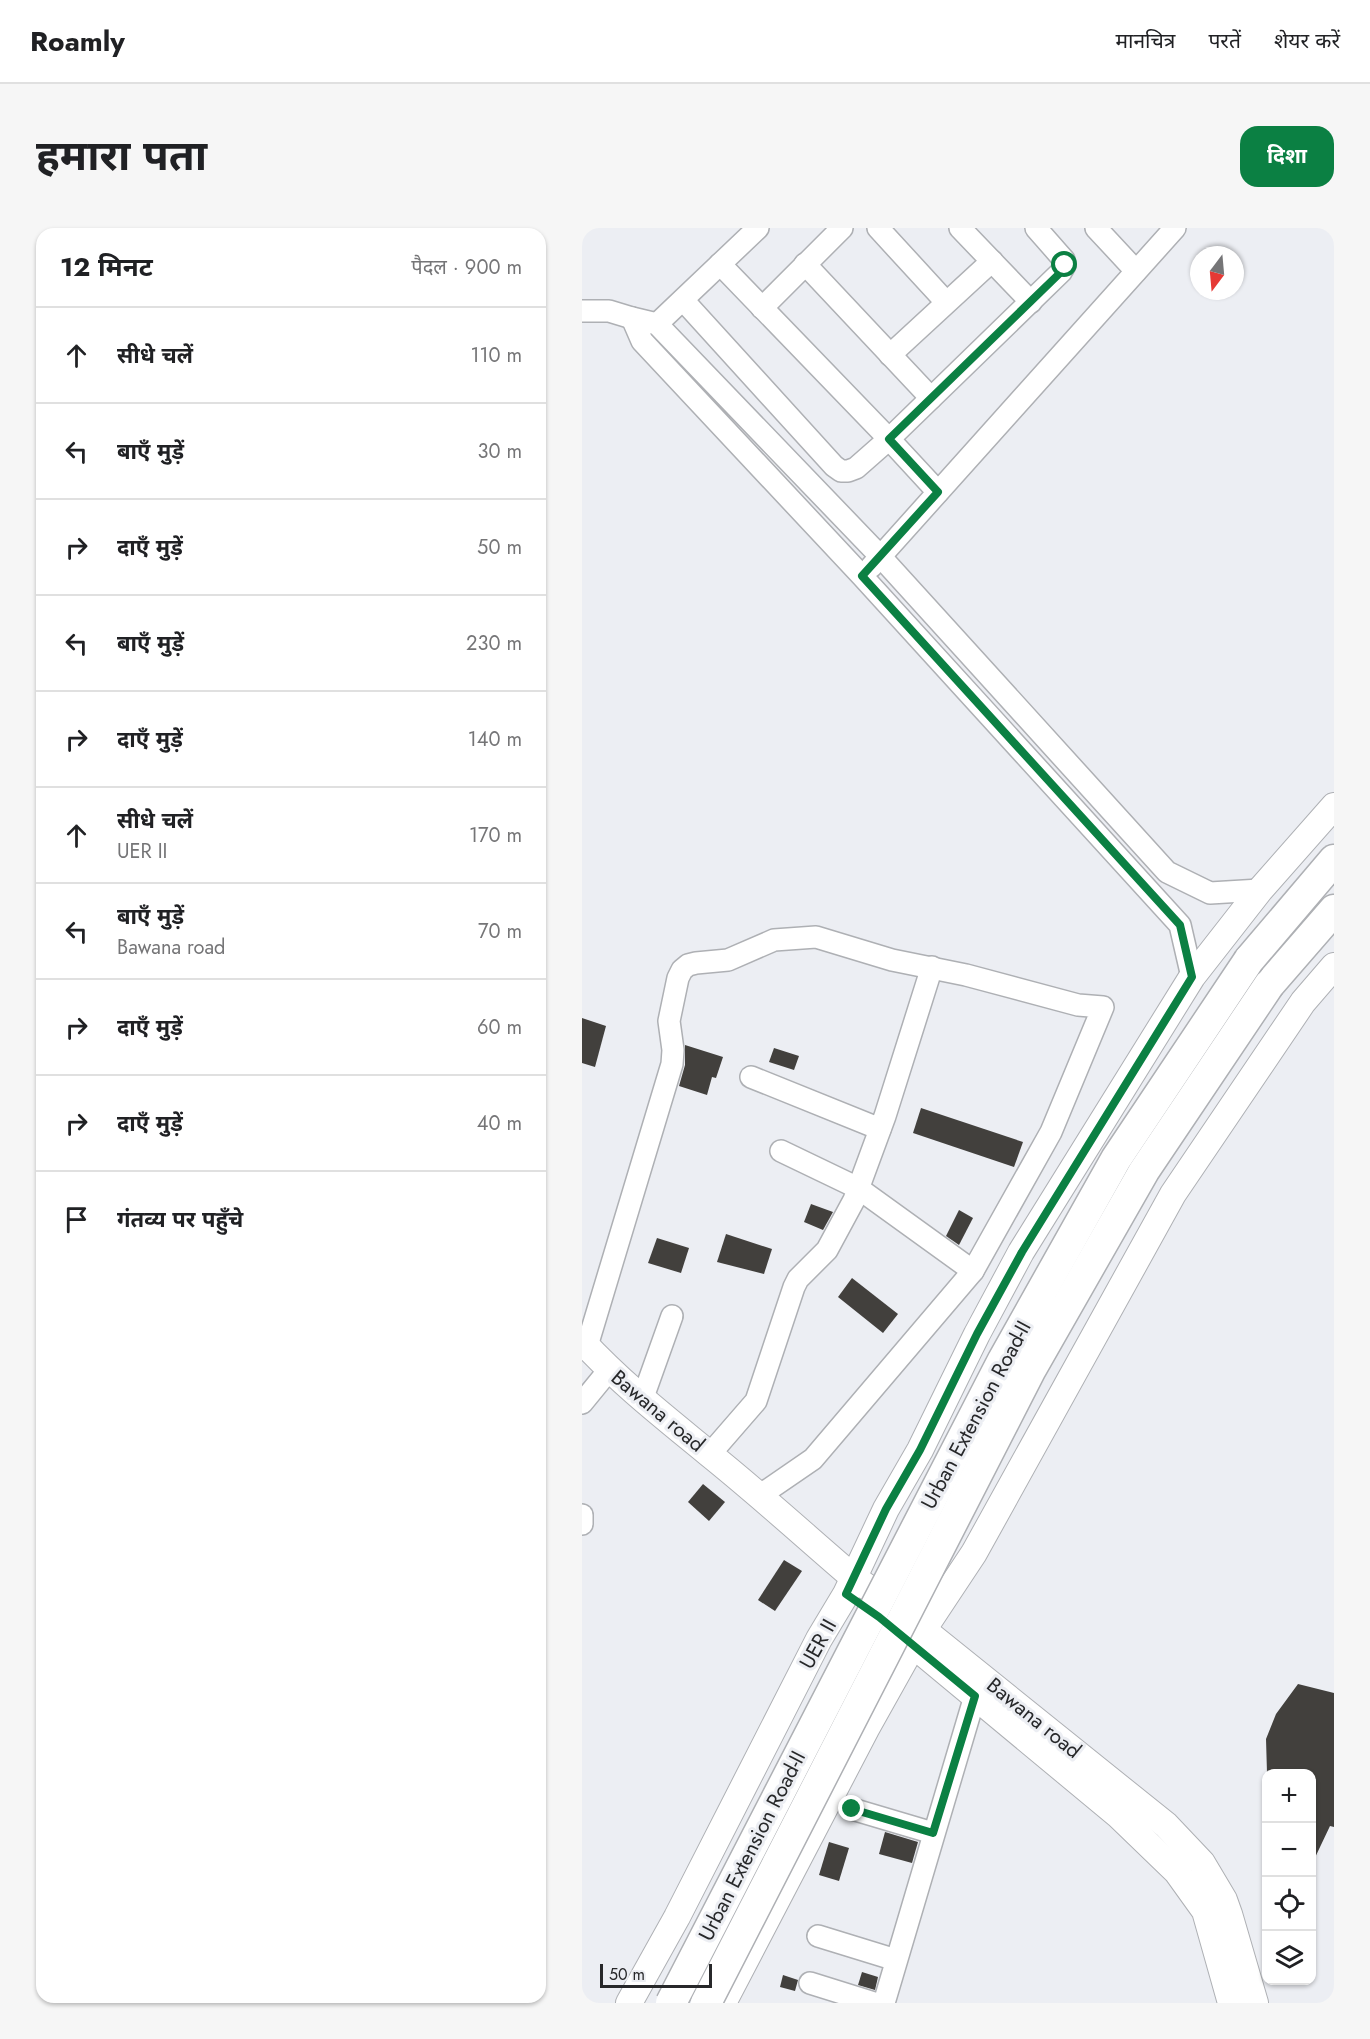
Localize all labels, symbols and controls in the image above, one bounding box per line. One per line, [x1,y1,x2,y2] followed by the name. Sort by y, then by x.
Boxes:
[30,21,125,62] text: Roamly
[1115,26,1175,56] text: मानचित्र
[1208,26,1241,56] text: परतें
[1274,26,1340,56] text: शेयर करें
[36,125,207,186] text: हमारा पता
[1240,126,1334,187] button: दिशा
[1190,246,1244,300] north arrow
[60,248,153,286] text: 12 मिनट
[1051,251,1077,277] route start
[411,253,522,282] text: पैदल · 900 m
[60,339,93,372] icon: ahead
[117,339,193,371] text: सीधे चलें
[470,341,522,370] text: 110 m
[60,435,93,468] icon: left
[117,435,184,467] text: बाएँ मुड़ें
[477,437,522,466] text: 30 m
[60,531,93,564] icon: right
[117,531,183,563] text: दाएँ मुड़ें
[477,533,522,562] text: 50 m
[60,627,93,660] icon: left
[117,627,184,659] text: बाएँ मुड़ें
[466,629,522,658] text: 230 m
[60,723,93,756] icon: right
[117,723,183,755] text: दाएँ मुड़ें
[468,725,522,754] text: 140 m
[117,804,193,836] text: सीधे चलें
[60,819,93,852] icon: ahead
[469,821,522,850] text: 170 m
[117,837,168,866] text: UER II
[117,900,184,932] text: बाएँ मुड़ें
[60,915,93,948] icon: left
[478,917,522,946] text: 70 m
[117,933,226,962] text: Bawana road
[60,1011,93,1044] icon: right
[117,1011,183,1043] text: दाएँ मुड़ें
[477,1013,522,1042] text: 60 m
[60,1107,93,1140] icon: right
[117,1107,183,1139] text: दाएँ मुड़ें
[477,1109,522,1138] text: 40 m
[60,1203,93,1236] icon: arrive
[117,1203,243,1235] text: गंतव्य पर पहुँचे
[914,1315,1038,1515] street label: Urban Extension Road-II
[605,1363,711,1459] street label: Bawana road
[792,1614,844,1674] street label: UER II
[980,1670,1088,1766] street label: Bawana road
[691,1746,813,1946] street label: Urban Extension Road-II
[1262,1769,1316,1985] map controls
[1262,1769,1316,1823] button: +
[838,1795,864,1821] route end
[1262,1823,1316,1877] button: −
[1262,1877,1316,1931] button: locate
[1262,1931,1316,1985] button: layers
[600,1961,712,1988] scale bar
[609,1963,645,1986] text: 50 m

